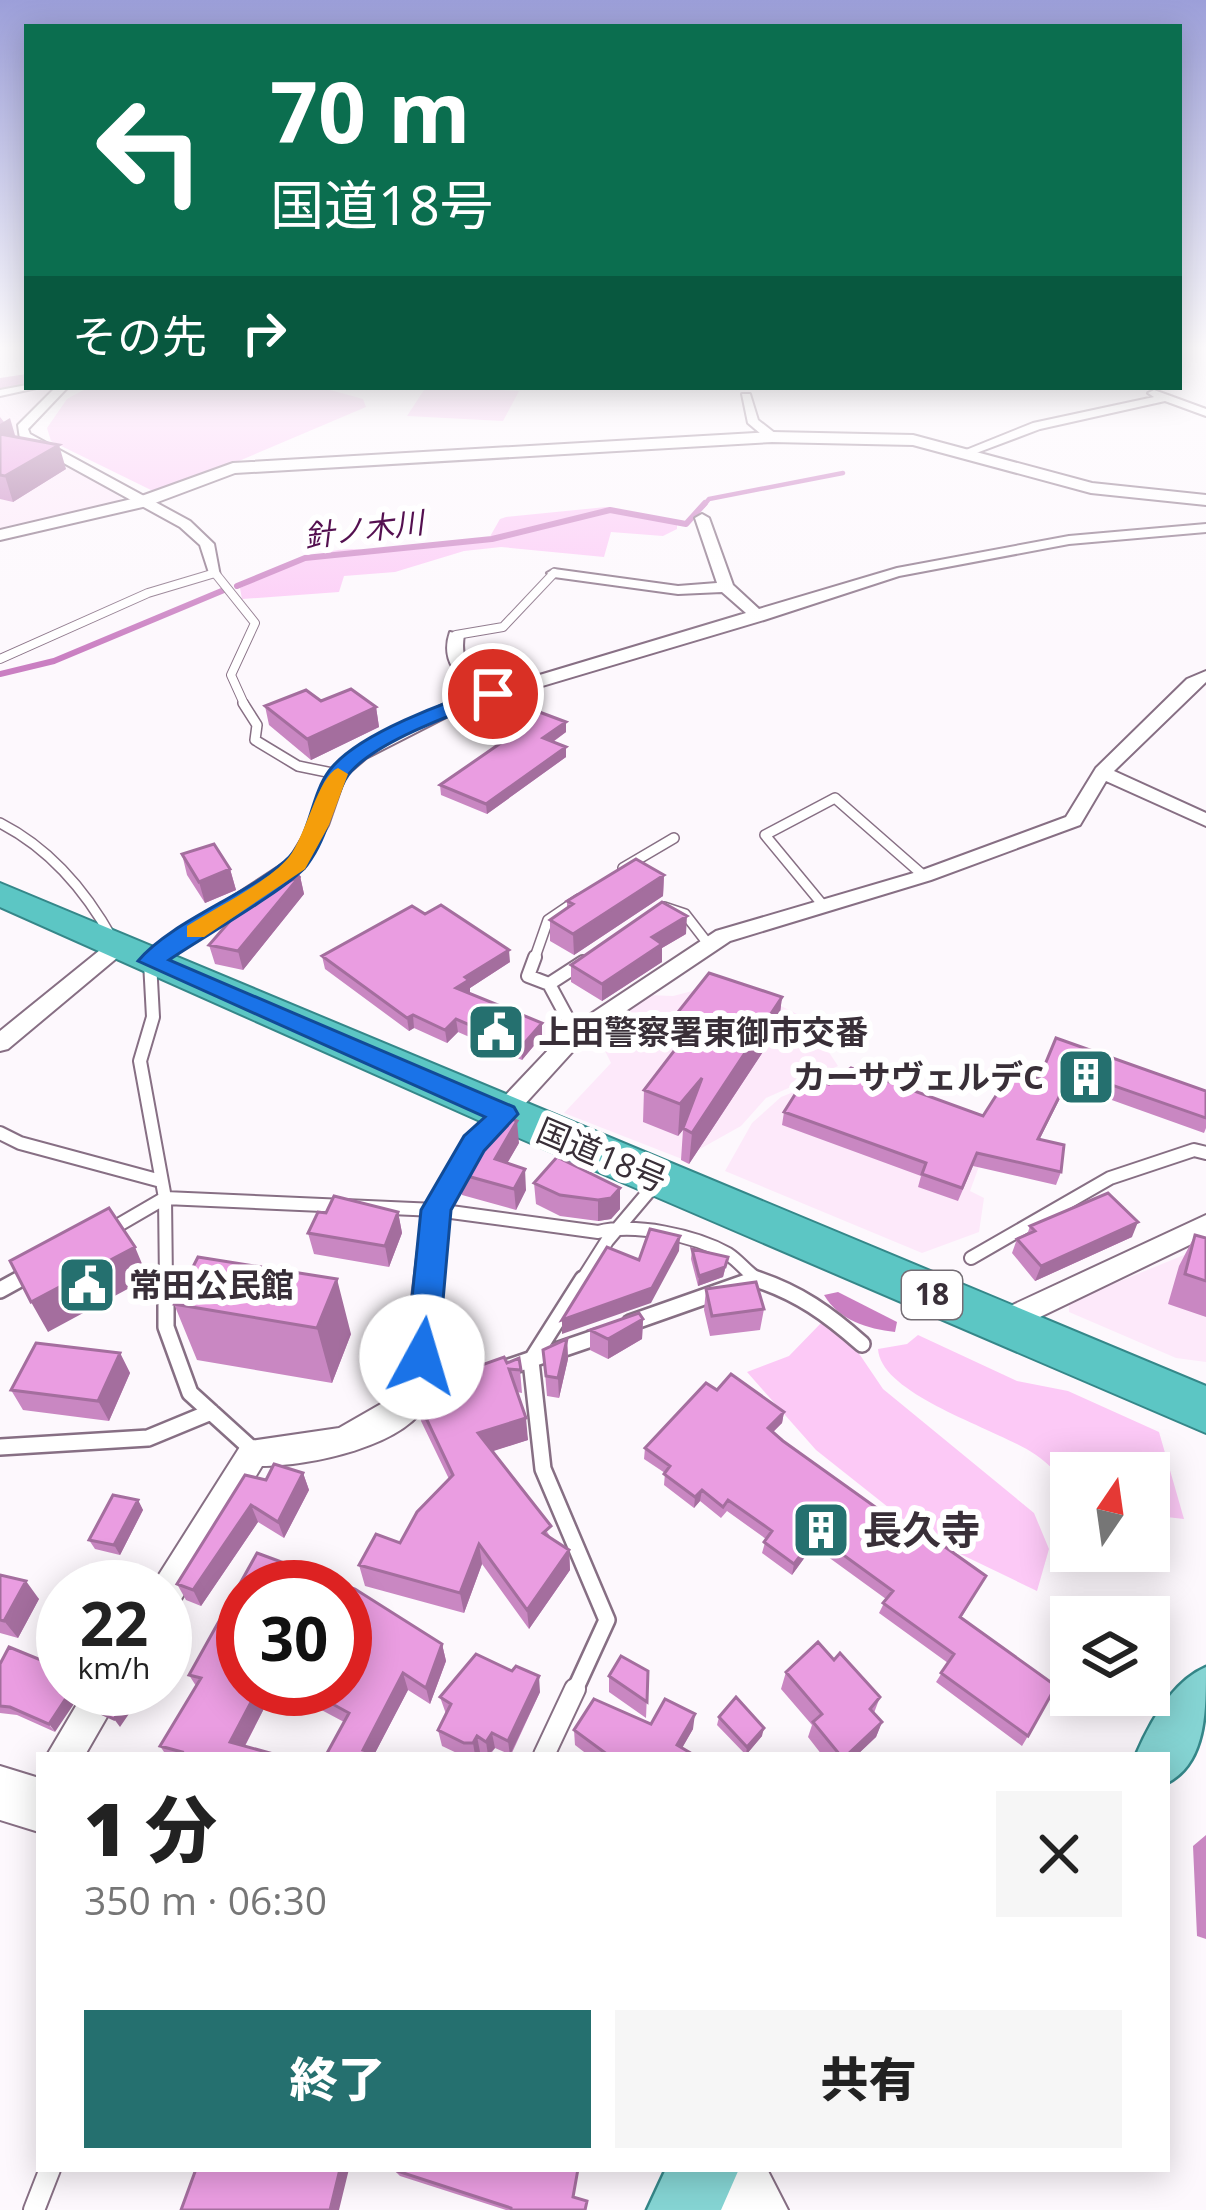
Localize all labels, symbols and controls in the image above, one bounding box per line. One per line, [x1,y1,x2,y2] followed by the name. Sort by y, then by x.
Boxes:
[270,53,470,168] text: 70 m
[72,72,228,228] icon: left
[270,167,494,241] text: 国道18号
[231,300,297,366] icon: right
[72,305,207,366] text: その先
[302,500,429,556] water label: 針ノ木川
[442,643,544,745] pin
[460,661,526,727] icon: arrive
[465,1001,527,1063] public building icon: 上田警察署東御市交番
[538,1009,868,1054] place label: 上田警察署東御市交番
[1055,1046,1117,1108] building icon: カーサヴェルデC
[793,1054,1044,1099] place label: カーサヴェルデC
[530,1107,674,1202] street label: 国道18号
[56,1254,118,1316] public building icon: 常田公民館
[129,1262,294,1307] place label: 常田公民館
[902,1271,962,1319] road number: 18
[359,1294,485,1420] position arrow
[1050,1452,1170,1572] north arrow
[1050,1452,1170,1716] map controls
[790,1499,852,1561] building icon: 長久寺
[863,1502,980,1555] place label: 長久寺
[216,1560,372,1716] speed limit sign: 30
[80,1582,148,1664] text: 22
[1050,1596,1170,1716] button: layers
[78,1647,150,1688] text: km/h
[84,1779,217,1877] text: 1 分
[996,1791,1122,1917] button: close
[84,1873,327,1926] text: 350 m · 06:30
[84,2010,591,2148] button: 終了
[615,2010,1122,2148] button: 共有

